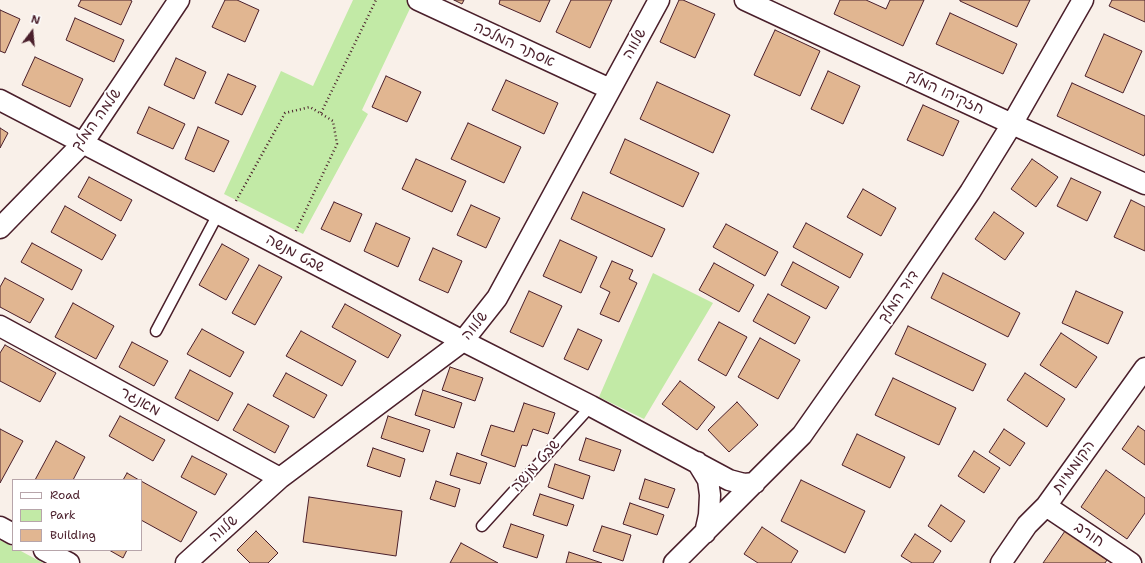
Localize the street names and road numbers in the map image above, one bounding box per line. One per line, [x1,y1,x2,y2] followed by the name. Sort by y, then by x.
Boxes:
[471,18,557,72] street label: אסתר המלכה
[619,26,651,62] street label: שלווה
[903,67,987,119] street label: חזקיהו המלך
[68,85,126,155] street label: שלמה המלך
[262,231,328,277] street label: שבט מנשה
[875,267,923,327] street label: דוד המלך
[458,308,492,344] street label: שלווה
[117,384,163,420] street label: מאנגר
[508,436,564,496] street label: שבט מנשה
[1049,437,1099,497] street label: הקוממיות
[206,512,242,546] street label: שלווה
[1071,519,1107,551] street label: חורב

